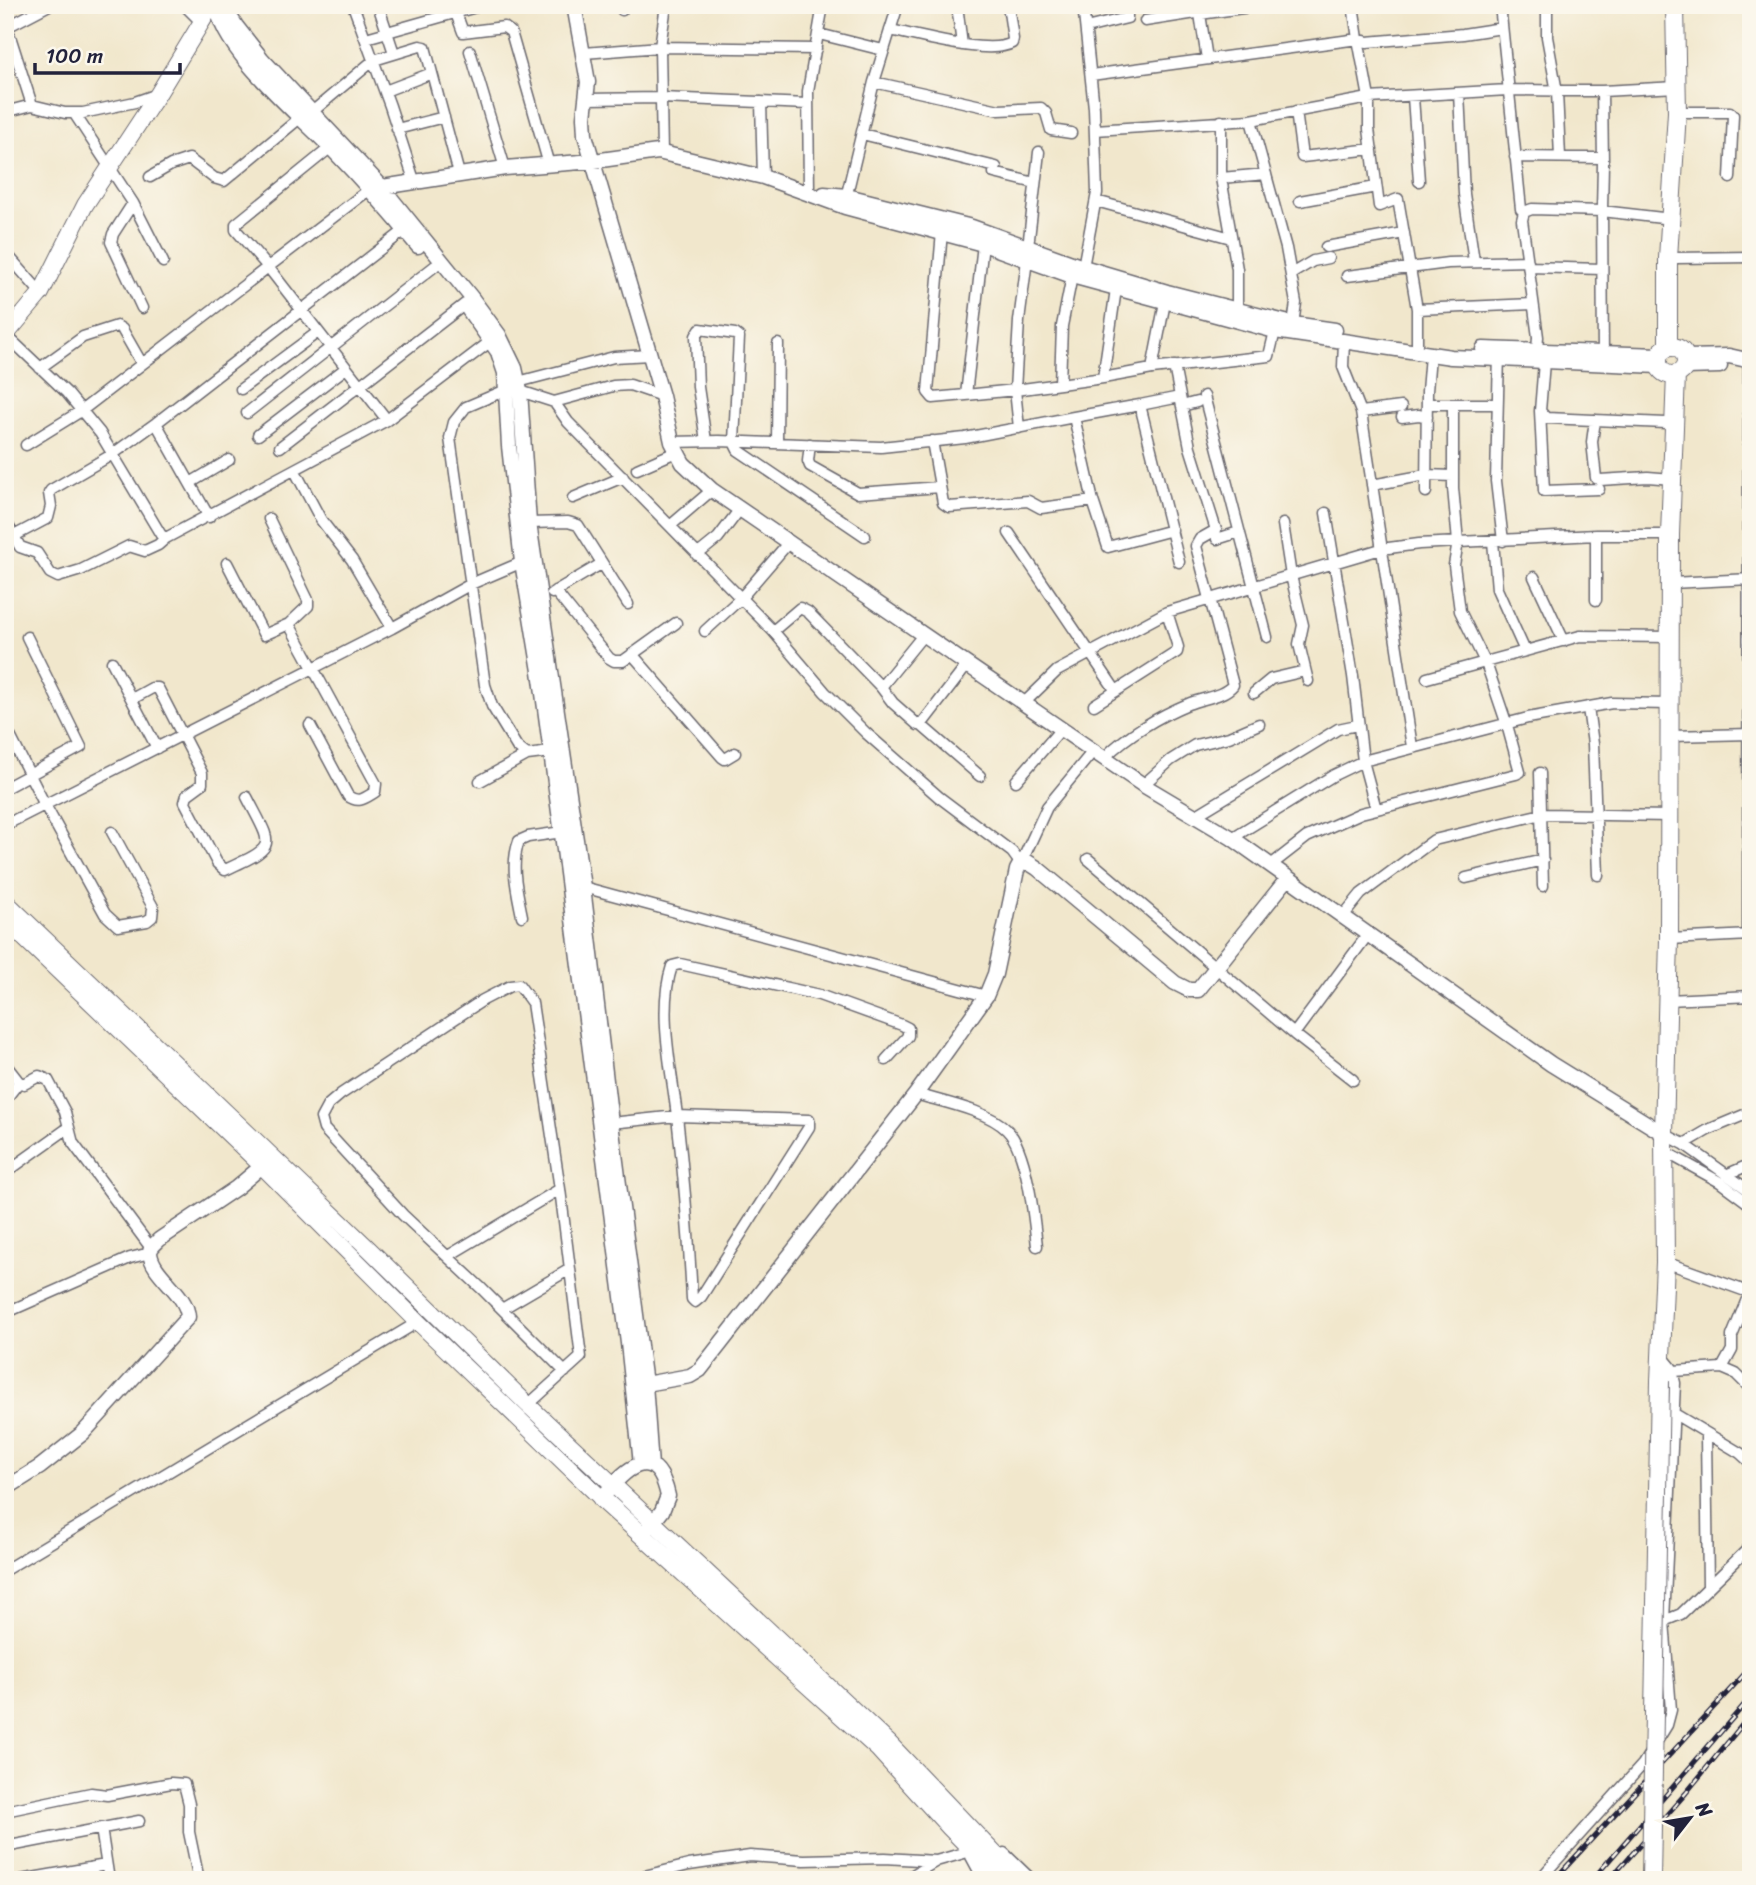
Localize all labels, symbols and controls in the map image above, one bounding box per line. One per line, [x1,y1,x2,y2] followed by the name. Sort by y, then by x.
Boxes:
[35,32,180,76] scale bar
[46,37,103,75] text: 100 m
[1654,1784,1724,1854] north arrow
[1686,1795,1722,1824] text: N

